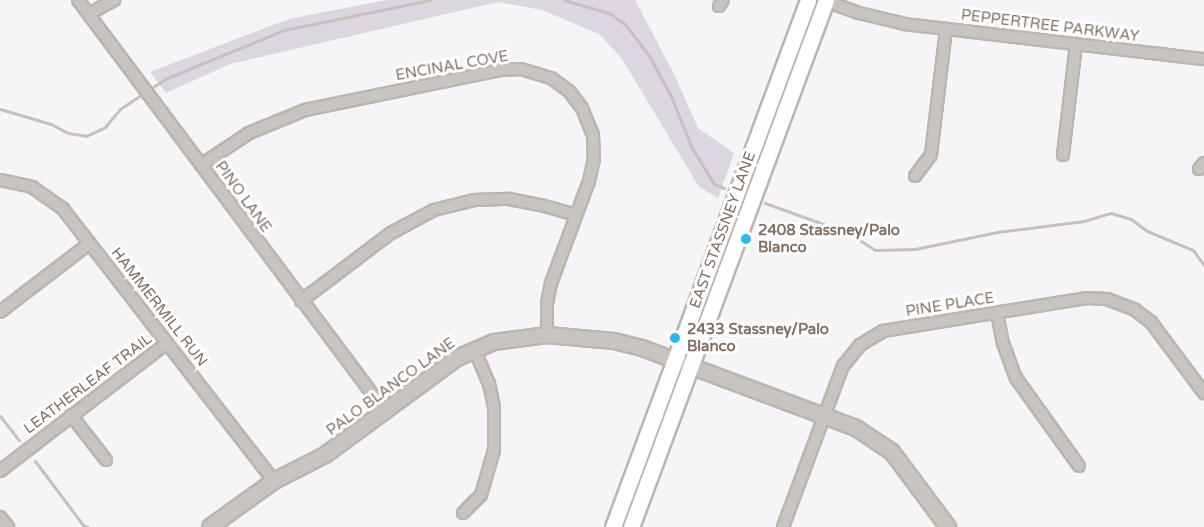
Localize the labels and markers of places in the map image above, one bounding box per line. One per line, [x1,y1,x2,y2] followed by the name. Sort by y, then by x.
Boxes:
[758,221,900,256] place label: 2408 Stassney/Palo Blanco
[739,232,753,246] marker: 2408 Stassney/Palo Blanco
[687,320,829,355] place label: 2433 Stassney/Palo Blanco
[668,331,682,345] marker: 2433 Stassney/Palo Blanco

